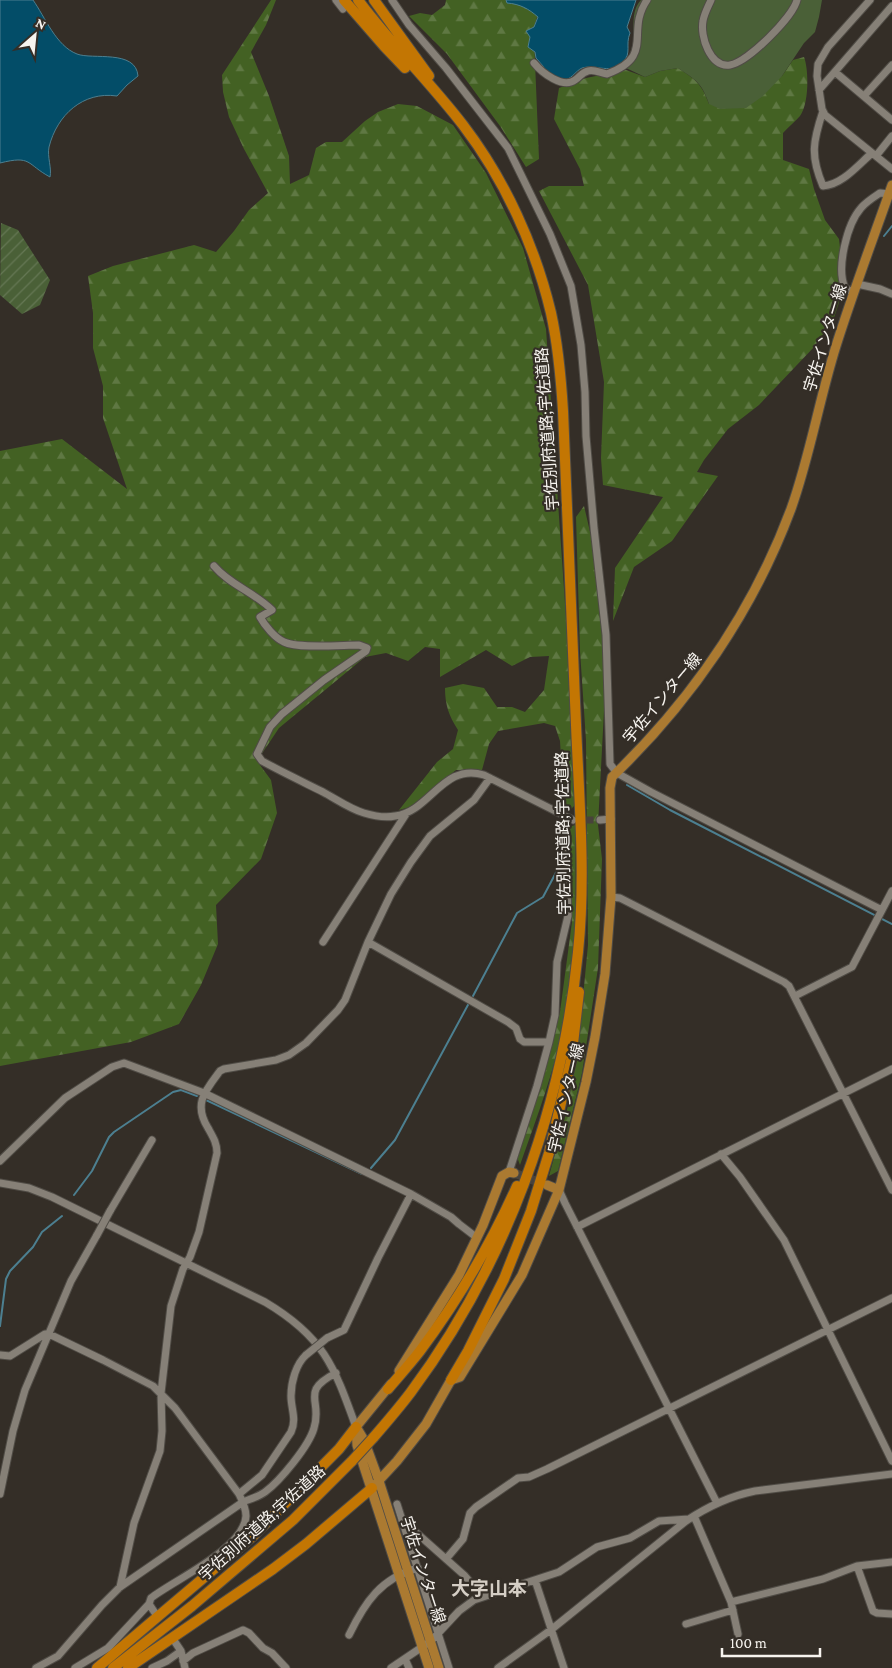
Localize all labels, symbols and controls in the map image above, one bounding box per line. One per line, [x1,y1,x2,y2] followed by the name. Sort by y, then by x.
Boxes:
[10,10,60,60] north arrow
[33,14,49,33] text: N
[800,282,850,394] street label: 宇佐インター線
[533,347,562,511] street label: 宇佐別府道路;宇佐道路
[619,650,705,746] street label: 宇佐インター線
[553,751,574,915] street label: 宇佐別府道路;宇佐道路
[545,1042,587,1154] street label: 宇佐インター線
[195,1462,329,1585] street label: 宇佐別府道路;宇佐道路
[398,1514,448,1626] street label: 宇佐インター線
[451,1578,527,1599] district label: 大字山本
[722,1626,820,1658] scale bar
[730,1635,767,1651] text: 100 m

